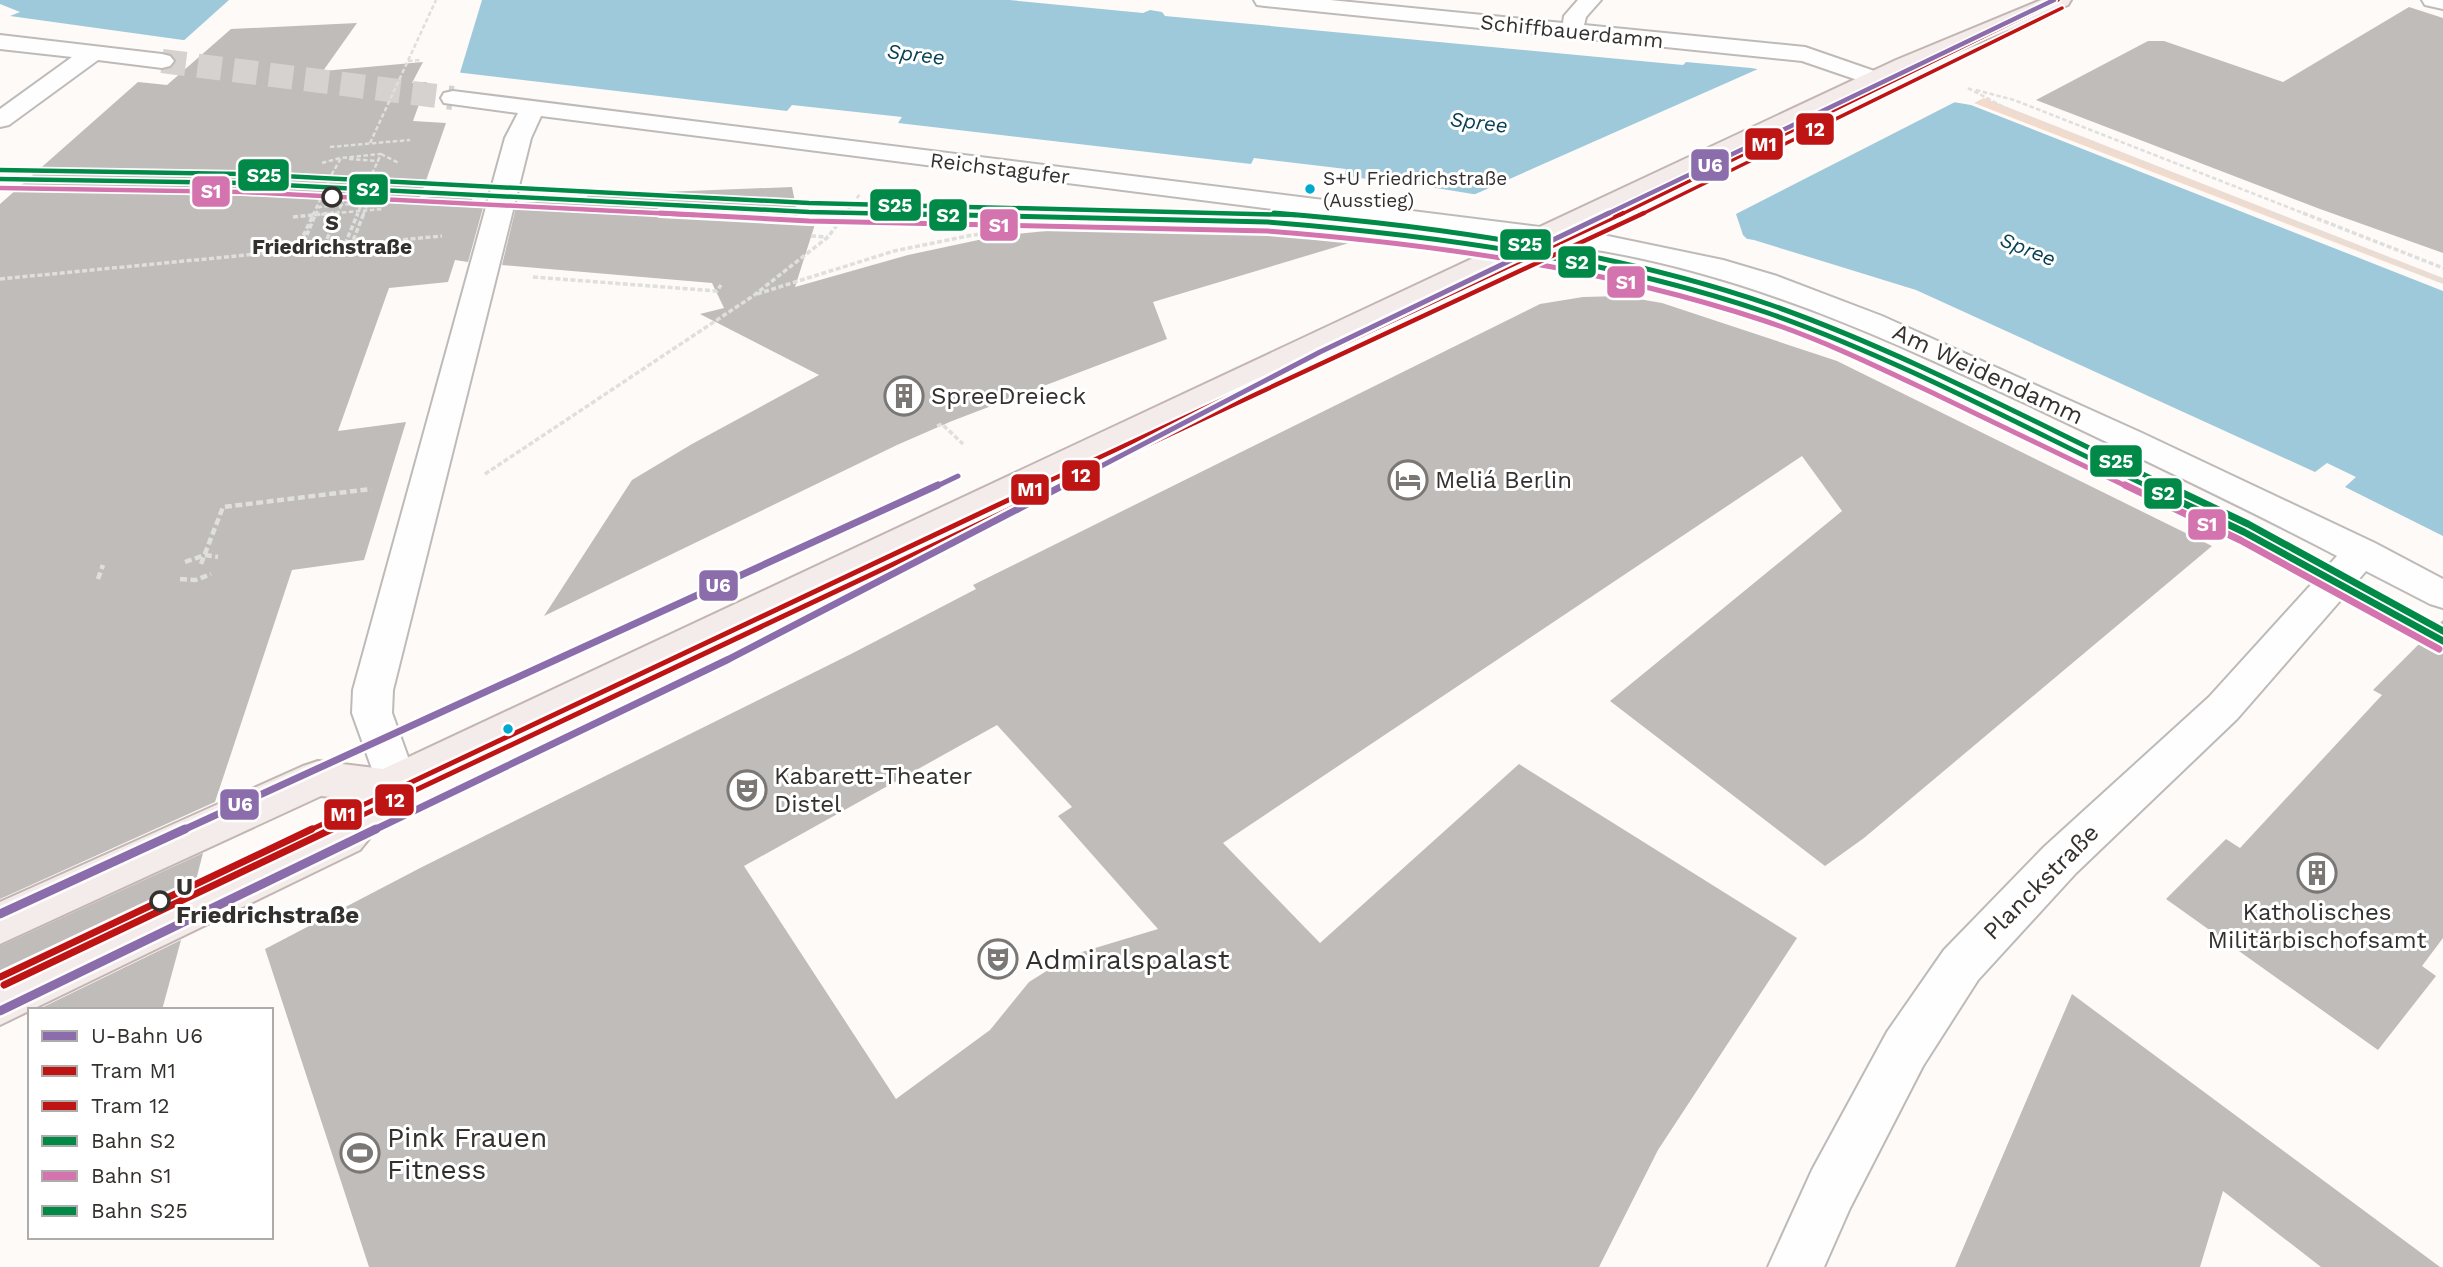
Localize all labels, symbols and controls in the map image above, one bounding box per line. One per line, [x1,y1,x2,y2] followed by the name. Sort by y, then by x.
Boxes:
[1479,9,1665,53] street label: Schiffbauerdamm
[886,38,946,70] water label: Spree
[1449,106,1509,138] water label: Spree
[1795,112,1835,146] line badge: 12
[1805,118,1825,141] text: 12
[1744,127,1784,161] line badge: M1
[1751,133,1777,156] text: M1
[929,147,1072,189] street label: Reichstagufer
[1690,148,1730,182] line badge: U6
[1697,154,1723,177] text: U6
[237,158,290,192] line badge: S25
[247,164,281,187] text: S25
[1323,167,1507,212] place label: S+U Friedrichstraße (Ausstieg)
[348,173,389,206] line badge: S2
[191,175,231,208] line badge: S1
[356,178,380,201] text: S2
[201,180,221,203] text: S1
[1303,182,1317,196] marker: S+U Friedrichstraße (Ausstieg)
[322,187,342,207] marker: S Friedrichstraße
[869,188,922,222] line badge: S25
[878,194,912,217] text: S25
[928,198,968,232] line badge: S2
[936,204,960,227] text: S2
[979,208,1019,242] line badge: S1
[252,210,412,259] place label: S Friedrichstraße
[989,214,1009,237] text: S1
[1996,227,2060,271] water label: Spree
[1499,228,1552,261] line badge: S25
[1508,233,1542,256] text: S25
[1557,245,1597,279] line badge: S2
[1565,251,1589,274] text: S2
[1606,265,1646,299] line badge: S1
[1616,271,1636,294] text: S1
[1888,318,2088,430] street label: Am Weidendamm
[883,375,925,417] building icon: SpreeDreieck
[931,382,1086,410] place label: SpreeDreieck
[2089,444,2143,478] line badge: S25
[2099,450,2133,473] text: S25
[1061,459,1101,492] line badge: 12
[1387,459,1429,501] hotel icon: Meliá Berlin
[1071,464,1091,487] text: 12
[1435,466,1572,494] place label: Meliá Berlin
[1010,473,1050,506] line badge: M1
[2143,477,2183,510] line badge: S2
[1017,478,1043,501] text: M1
[2151,482,2175,505] text: S2
[2187,508,2227,541] line badge: S1
[2197,513,2217,536] text: S1
[698,569,739,602] line badge: U6
[705,574,731,597] text: U6
[501,722,515,736] unlabelled marker
[774,762,973,818] place label: Kabarett-Theater Distel
[726,769,768,811] theatre icon: Kabarett-Theater Distel
[374,783,415,817] line badge: 12
[219,788,260,821] line badge: U6
[385,789,405,812] text: 12
[227,793,253,816] text: U6
[323,798,363,831] line badge: M1
[330,803,356,826] text: M1
[1977,818,2105,946] street label: Planckstraße
[2296,852,2338,894] building icon: Katholisches Militärbischofsamt
[176,873,359,929] place label: U Friedrichstraße
[150,891,170,911] marker: U Friedrichstraße
[2207,898,2427,954] place label: Katholisches Militärbischofsamt
[977,938,1019,980] theatre icon: Admiralspalast
[1025,943,1230,976] place label: Admiralspalast
[28,1008,273,1239] legend
[91,1023,203,1048] text: U-Bahn U6
[91,1058,176,1083] text: Tram M1
[91,1093,170,1118] text: Tram 12
[387,1121,547,1186] place label: Pink Frauen Fitness
[91,1128,175,1153] text: Bahn S2
[339,1132,381,1174] sports icon: Pink Frauen Fitness
[91,1163,171,1188] text: Bahn S1
[91,1198,188,1223] text: Bahn S25

